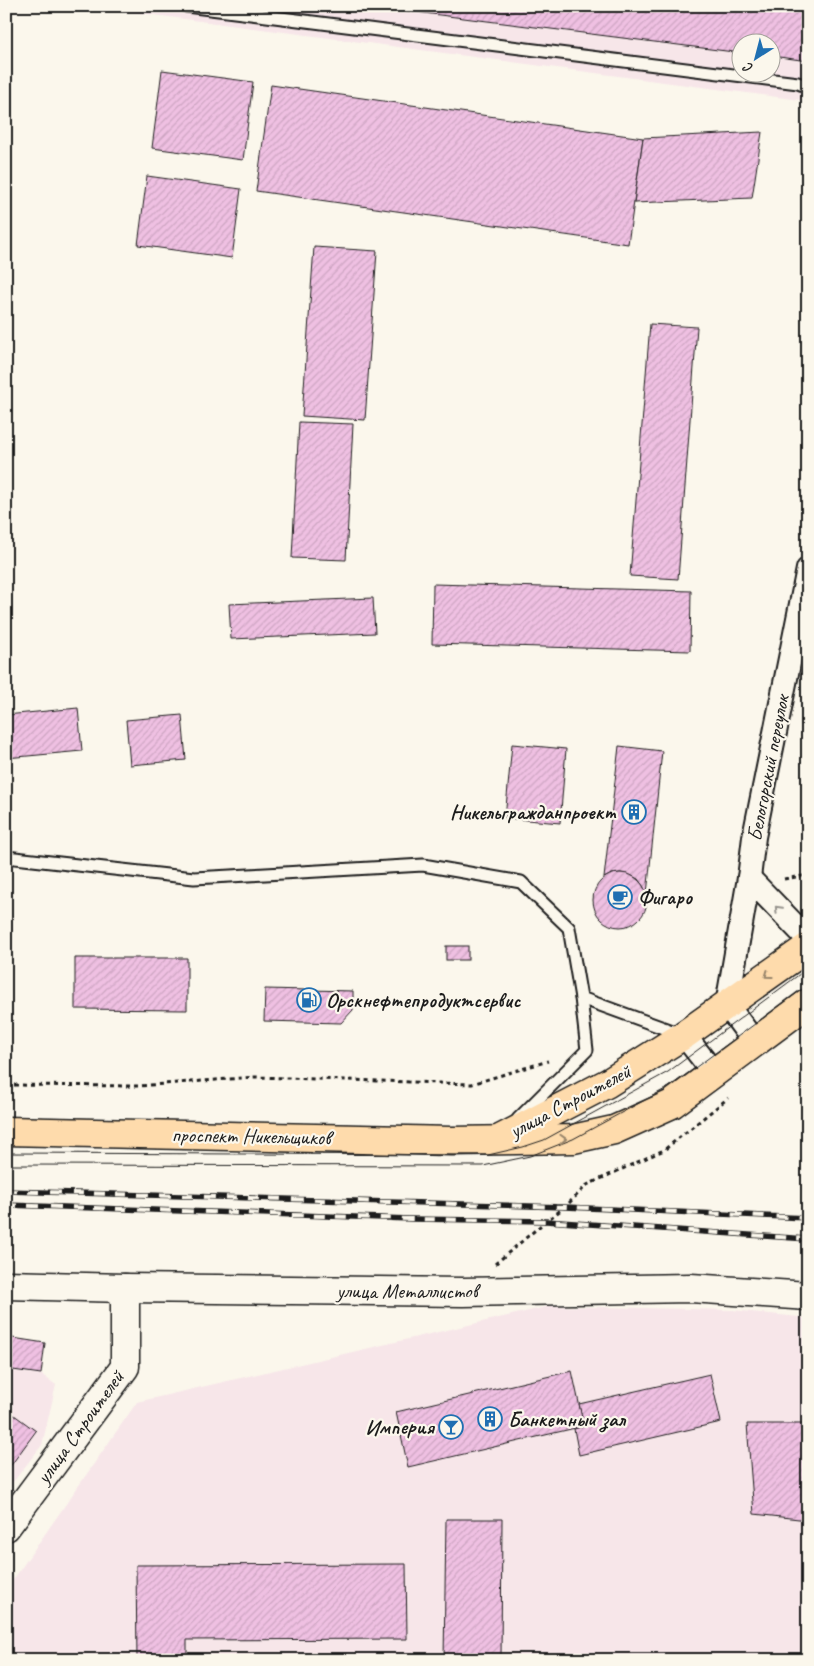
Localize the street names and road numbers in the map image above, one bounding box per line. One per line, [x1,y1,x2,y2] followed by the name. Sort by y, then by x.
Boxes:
[741,691,795,843] street label: Белогорский переулок
[503,1058,636,1145] street label: улица Строителей
[171,1122,335,1150] street label: проспект Никельщиков
[334,1278,481,1304] street label: улица Металлистов
[29,1364,131,1490] street label: улица Строителей

